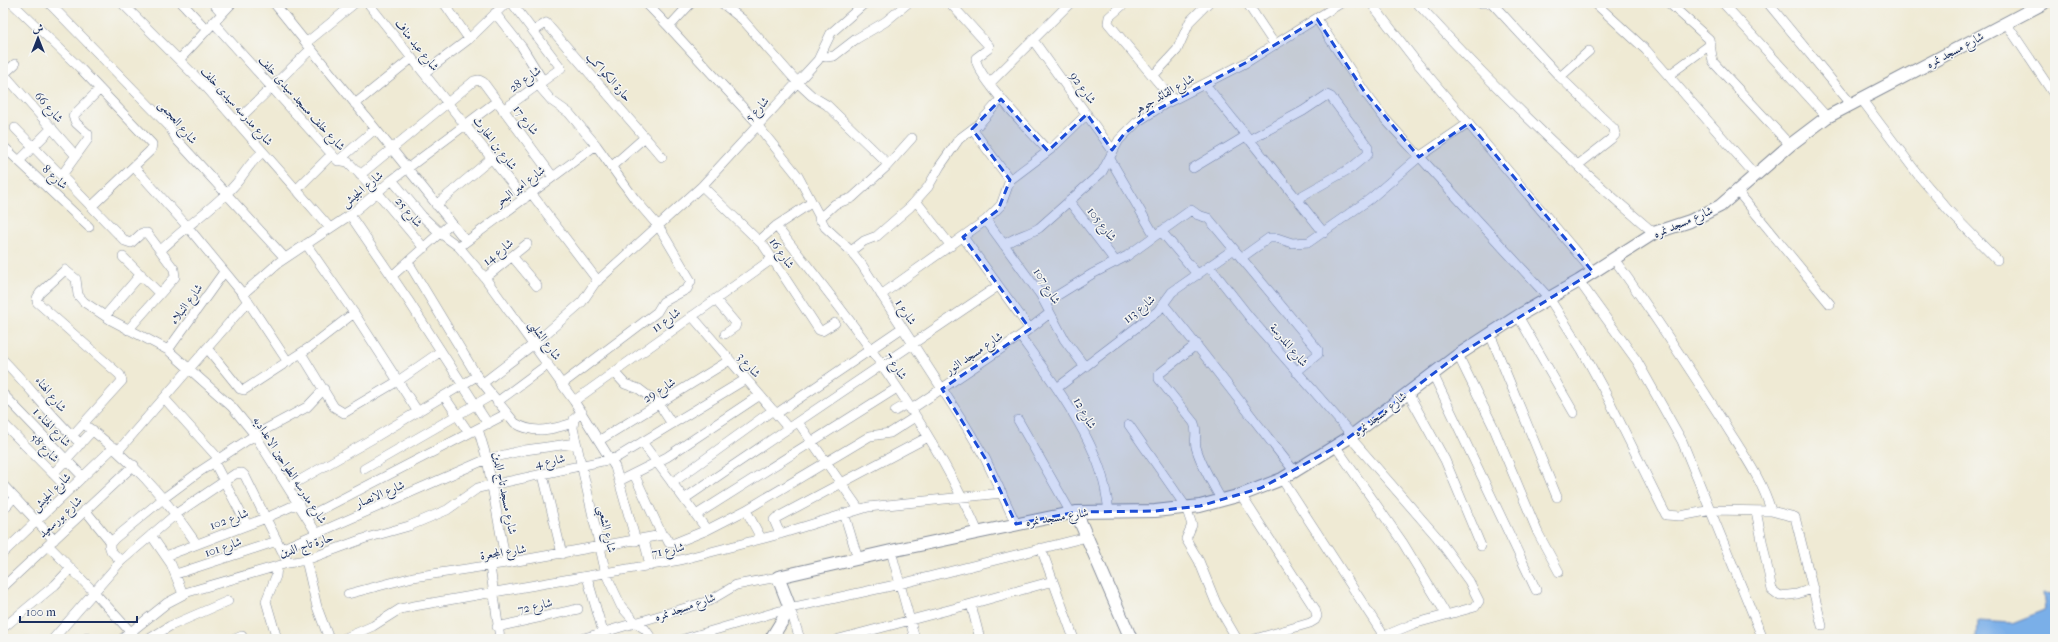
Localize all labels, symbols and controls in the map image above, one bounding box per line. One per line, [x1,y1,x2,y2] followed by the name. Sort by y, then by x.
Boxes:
[389,16,442,76] street label: شارع عبد مناف
[18,18,58,58] north arrow
[33,22,44,35] text: ش
[1924,29,1988,75] street label: شارع مسجد نمره
[583,50,635,105] street label: حارة الكواكب
[253,53,348,156] street label: شارع خلف مسجد سيدى خلف
[506,63,546,98] street label: شارع 28
[195,64,276,151] street label: شارع مدرسه سيدى خلف
[1064,69,1099,109] street label: شارع 92
[1130,71,1199,121] street label: شارع القائد جوهر
[29,89,66,128] street label: شارع 66
[742,94,775,127] street label: شارع 5
[153,97,200,149] street label: شارع العجمى
[507,102,542,140] street label: شارع 17
[467,114,520,175] street label: شارع بن الحارث
[37,162,71,195] street label: شارع 8
[491,163,550,214] street label: شارع امير البحر
[338,168,388,213] street label: شارع الجيش
[389,194,426,233] street label: شارع 25
[1651,203,1717,244] street label: شارع مسجد نمره
[1081,204,1120,246] street label: شارع 105
[763,235,798,273] street label: شارع 16
[480,236,519,271] street label: شارع 14
[1027,265,1064,309] street label: شارع 107
[167,281,209,329] street label: شارع النبلاء
[1120,292,1160,329] street label: شارع 113
[889,297,920,330] street label: شارع 1
[649,305,686,338] street label: شارع 11
[523,317,564,365] street label: شارع الشلبى
[1264,321,1311,372] street label: شارع المدرسة
[942,329,1008,381] street label: شارع مسجد النور
[731,350,764,383] street label: شارع 3
[879,350,910,384] street label: شارع 7
[29,373,70,417] street label: شارع الهناء
[640,374,680,409] street label: شارع 29
[1351,389,1412,442] street label: شارع مسجد نمره
[1067,395,1099,433] street label: شارع 12
[27,405,74,452] street label: شارع الهناء 1
[247,414,330,529] street label: شارع مدرسه الطواحين الاعداديه
[25,431,62,468] street label: شارع 58
[486,451,520,536] street label: شارع مسجد تاج الدين
[534,451,567,475] street label: شارع 4
[28,470,77,517] street label: شارع الجيش
[352,477,408,515] street label: شارع الانصار
[35,493,88,544] street label: شارع بورسعيد
[591,504,619,555] street label: شارع الشعبى
[208,505,252,536] street label: شارع 102
[1025,505,1090,533] street label: شارع مسجد نمره
[277,530,336,564] street label: حارة تاج الدين
[203,534,245,564] street label: شارع 101
[650,540,687,564] street label: شارع 71
[479,541,528,567] street label: شارع المجعرة
[653,590,719,628] street label: شارع مسجد نمره
[516,595,555,621] street label: شارع 72
[20,598,137,624] scale bar
[26,605,56,619] text: 100 m

